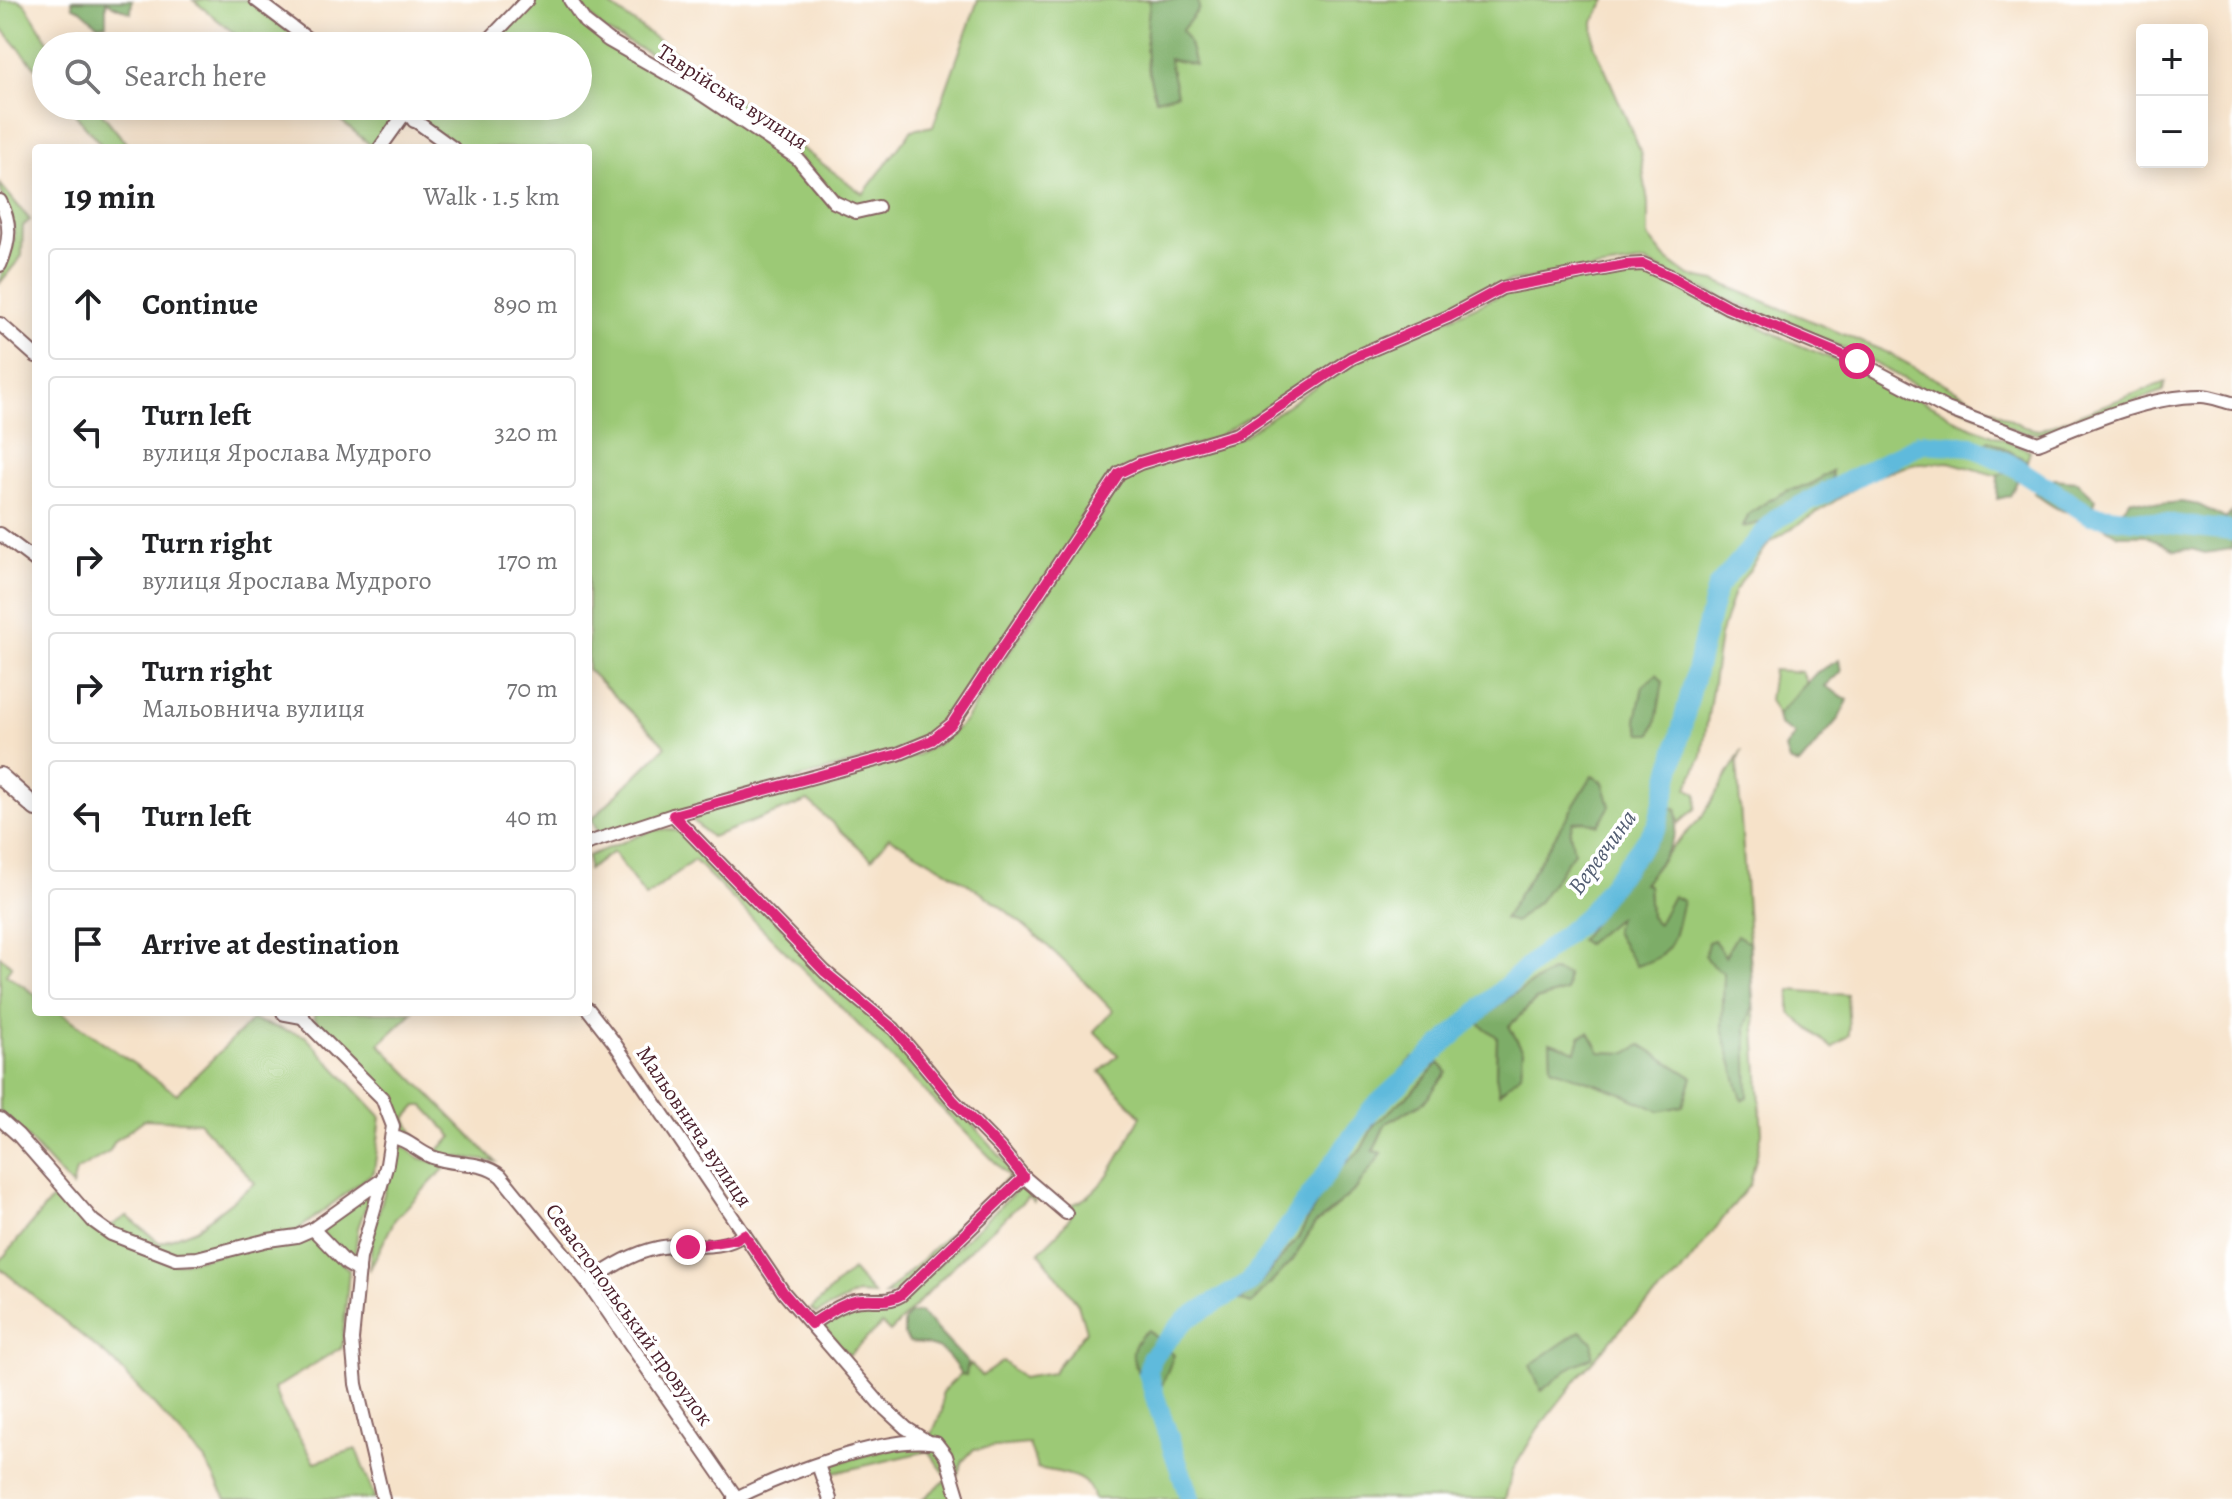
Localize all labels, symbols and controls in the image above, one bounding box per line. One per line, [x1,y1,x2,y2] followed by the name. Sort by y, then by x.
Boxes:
[2136,24,2208,168] map controls
[2136,24,2208,96] button: +
[32,32,592,120] search box
[651,37,814,157] street label: Таврійська вулиця
[60,54,104,98] icon: search
[124,56,267,96] text: Search here
[2136,96,2208,168] button: −
[64,173,155,220] text: 19 min
[423,179,560,214] text: Walk · 1.5 km
[66,282,110,326] icon: ahead
[142,284,258,324] text: Continue
[493,287,558,322] text: 890 m
[1839,343,1875,379] route start
[142,395,251,435] text: Turn left
[66,410,110,454] icon: left
[494,415,558,450] text: 320 m
[142,435,432,470] text: вулиця Ярослава Мудрого
[142,523,272,563] text: Turn right
[66,538,110,582] icon: right
[498,543,558,578] text: 170 m
[142,563,432,598] text: вулиця Ярослава Мудрого
[142,651,272,691] text: Turn right
[66,666,110,710] icon: right
[506,671,558,706] text: 70 m
[142,691,365,726] text: Мальовнича вулиця
[66,794,110,838] icon: left
[142,796,251,836] text: Turn left
[506,799,558,834] text: 40 m
[1560,803,1644,901] water label: Веревчина
[66,922,110,966] icon: arrive
[142,924,399,964] text: Arrive at destination
[629,1040,759,1213] street label: Мальовнича вулиця
[538,1197,720,1432] street label: Севастопольський провулок
[670,1229,706,1265] route end

